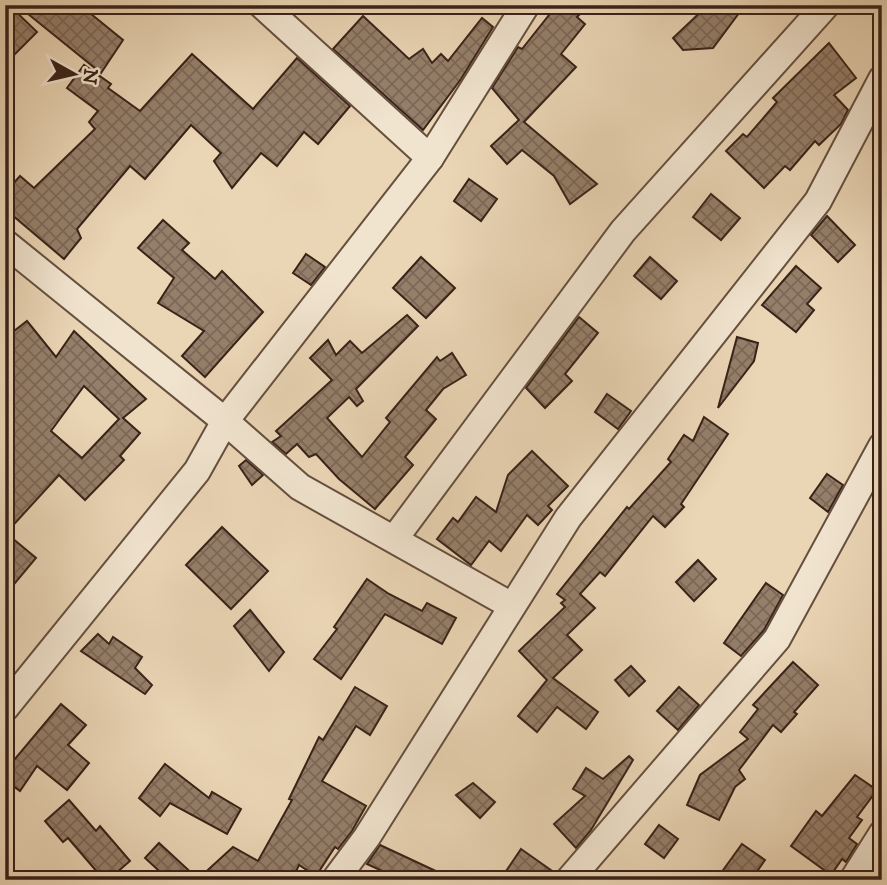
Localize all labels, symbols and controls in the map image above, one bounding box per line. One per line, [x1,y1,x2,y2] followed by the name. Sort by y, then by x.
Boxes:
[38,38,108,108] north arrow
[77,67,102,86] text: N

